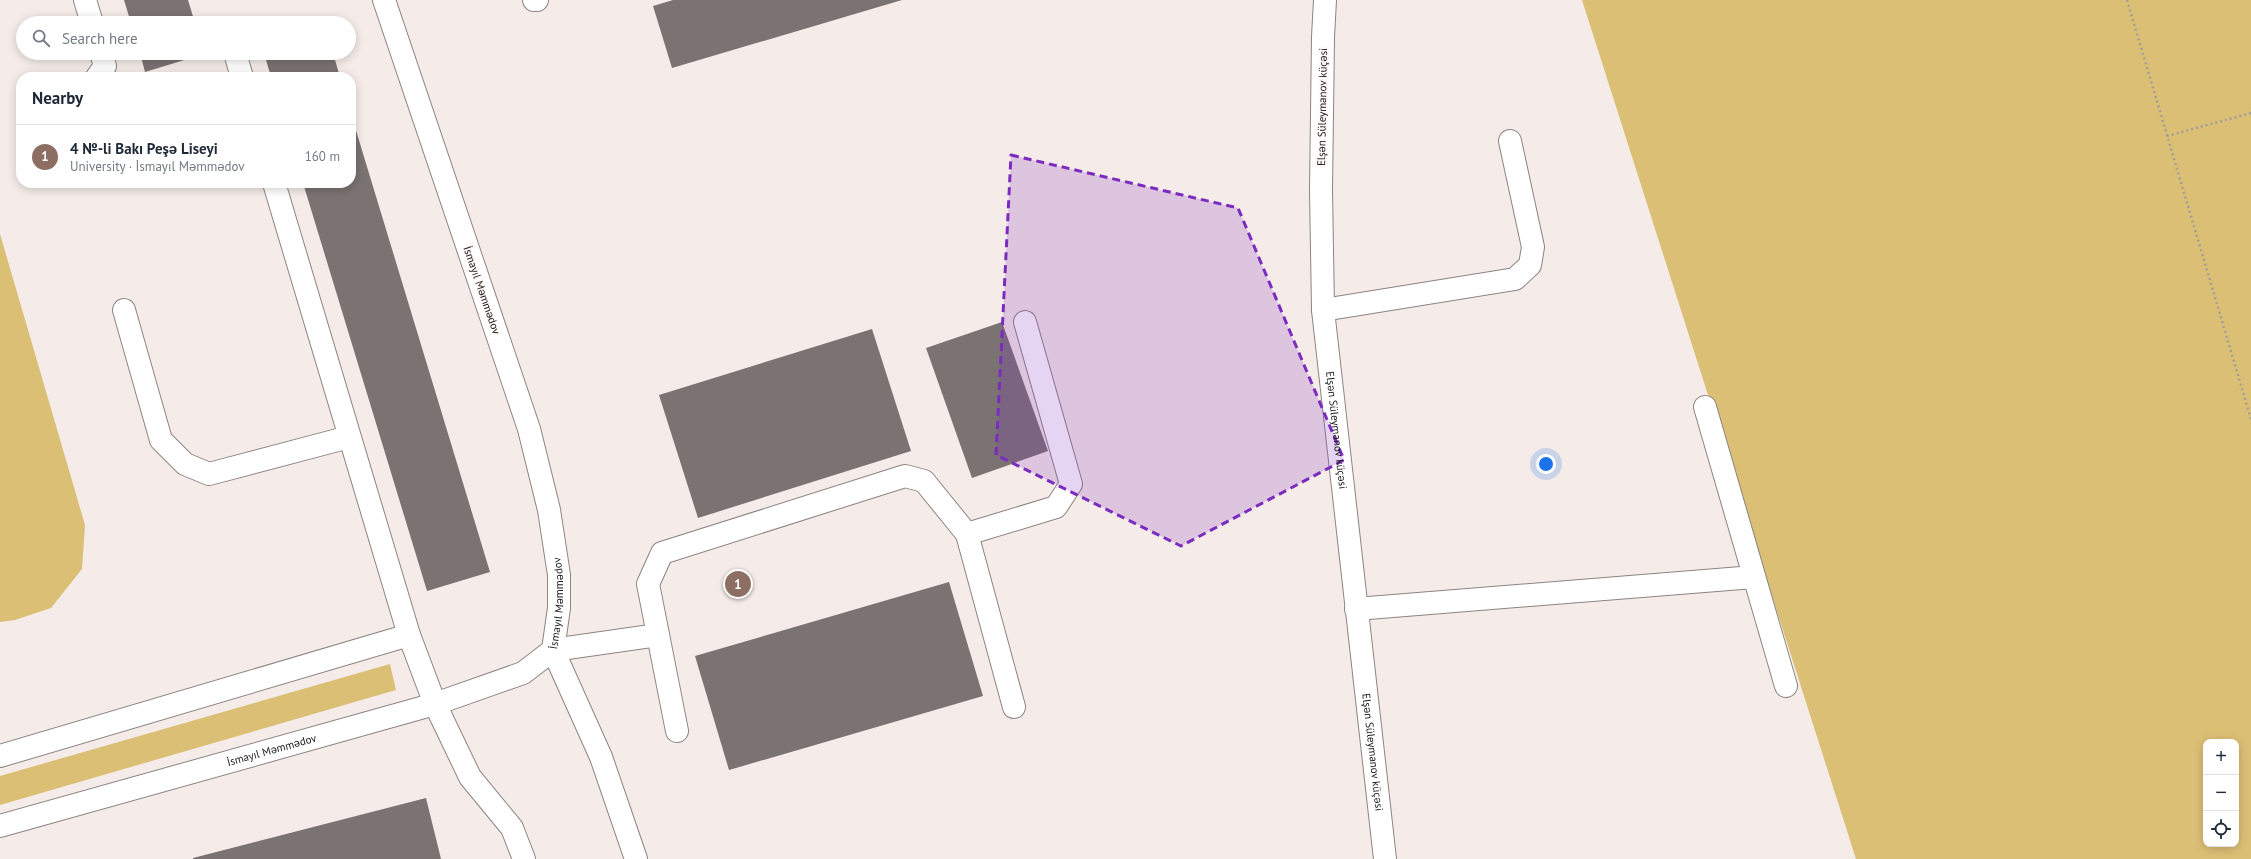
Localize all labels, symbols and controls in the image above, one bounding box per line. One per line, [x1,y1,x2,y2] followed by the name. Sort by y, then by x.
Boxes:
[16,16,356,60] search box
[30,27,52,49] icon: search
[62,29,138,48] text: Search here
[1314,48,1330,166] street label: Elşən Süleymanov küçəsi
[32,87,83,109] text: Nearby
[70,139,218,158] text: 4 №-li Bakı Peşə Liseyi
[41,148,49,165] text: 1
[305,148,340,165] text: 160 m
[70,158,245,175] text: University · İsmayıl Məmmədov
[460,244,504,337] street label: İsmayıl Məmmədov
[1323,371,1350,490] street label: Elşən Süleymanov küçəsi
[1536,454,1556,474] your location
[546,556,566,650] street label: İsmayıl Məmmədov
[725,569,751,599] pin: 1
[1359,693,1387,812] street label: Elşən Süleymanov küçəsi
[225,730,319,769] street label: İsmayıl Məmmədov
[2203,739,2239,847] map controls
[2203,739,2239,775] button: +
[2203,775,2239,811] button: −
[2203,811,2239,847] button: locate

